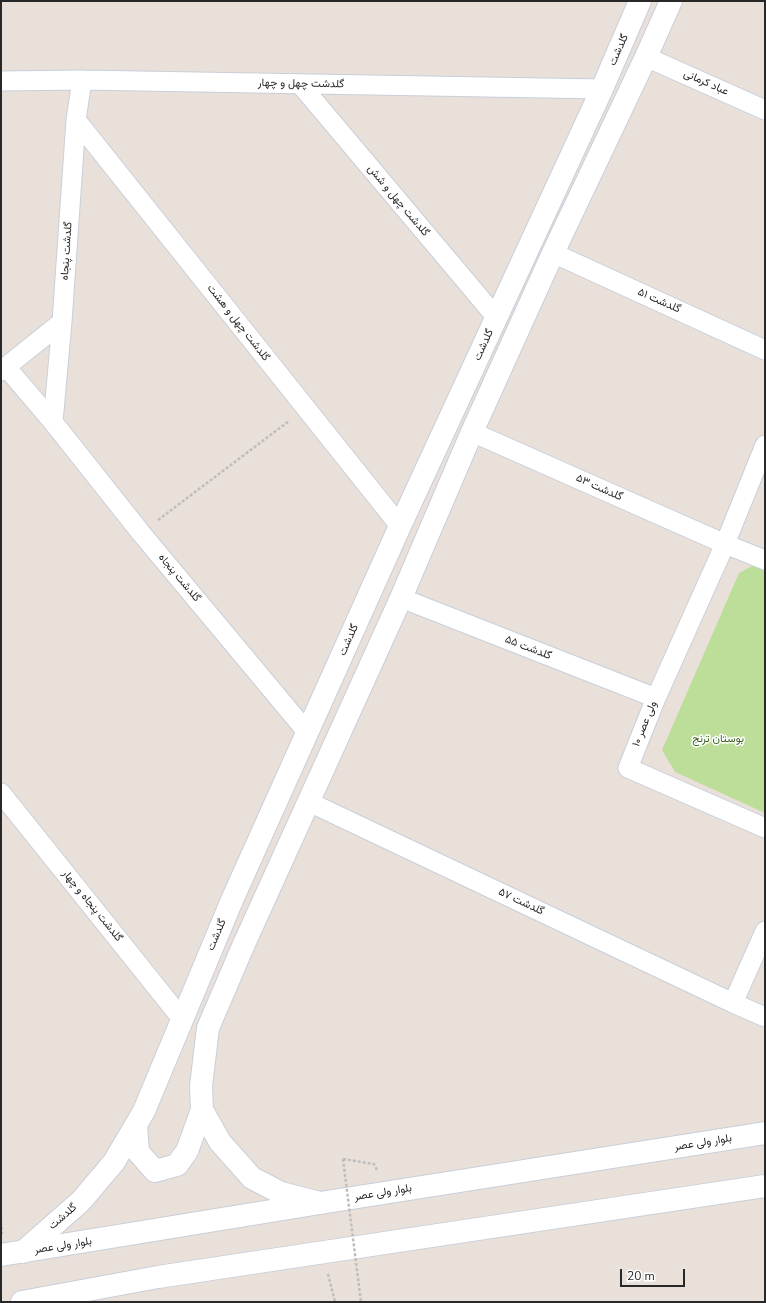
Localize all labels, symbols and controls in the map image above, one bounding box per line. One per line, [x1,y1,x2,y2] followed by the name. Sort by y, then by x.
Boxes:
[606,32,632,68] street label: گلدشت
[681,67,731,99] street label: عباد کرمانی
[258,77,344,91] street label: گلدشت چهل و چهار
[364,163,432,239] street label: گلدشت چهل و شش
[58,221,76,281] street label: گلدشت پنجاه
[204,282,272,364] street label: گلدشت چهل و هشت
[635,286,683,316] street label: گلدشت ۵۱
[471,327,497,363] street label: گلدشت
[574,472,624,504] street label: گلدشت ۵۳
[155,551,203,605] street label: گلدشت پنجاه
[336,622,362,658] street label: گلدشت
[503,633,553,663] street label: گلدشت ۵۵
[630,699,660,749] street label: ولی عصر ۱۰
[692,732,744,746] park label: بوستان ترنج
[59,867,125,945] street label: گلدشت پنجاه و چهار
[496,886,546,918] street label: گلدشت ۵۷
[204,917,230,953] street label: گلدشت
[673,1132,733,1154] street label: بلوار ولی عصر
[353,1182,413,1204] street label: بلوار ولی عصر
[46,1201,80,1233] street label: گلدشت
[33,1235,93,1257] street label: بلوار ولی عصر
[622,1261,687,1287] scale bar
[627,1268,655,1284] text: 20 m

